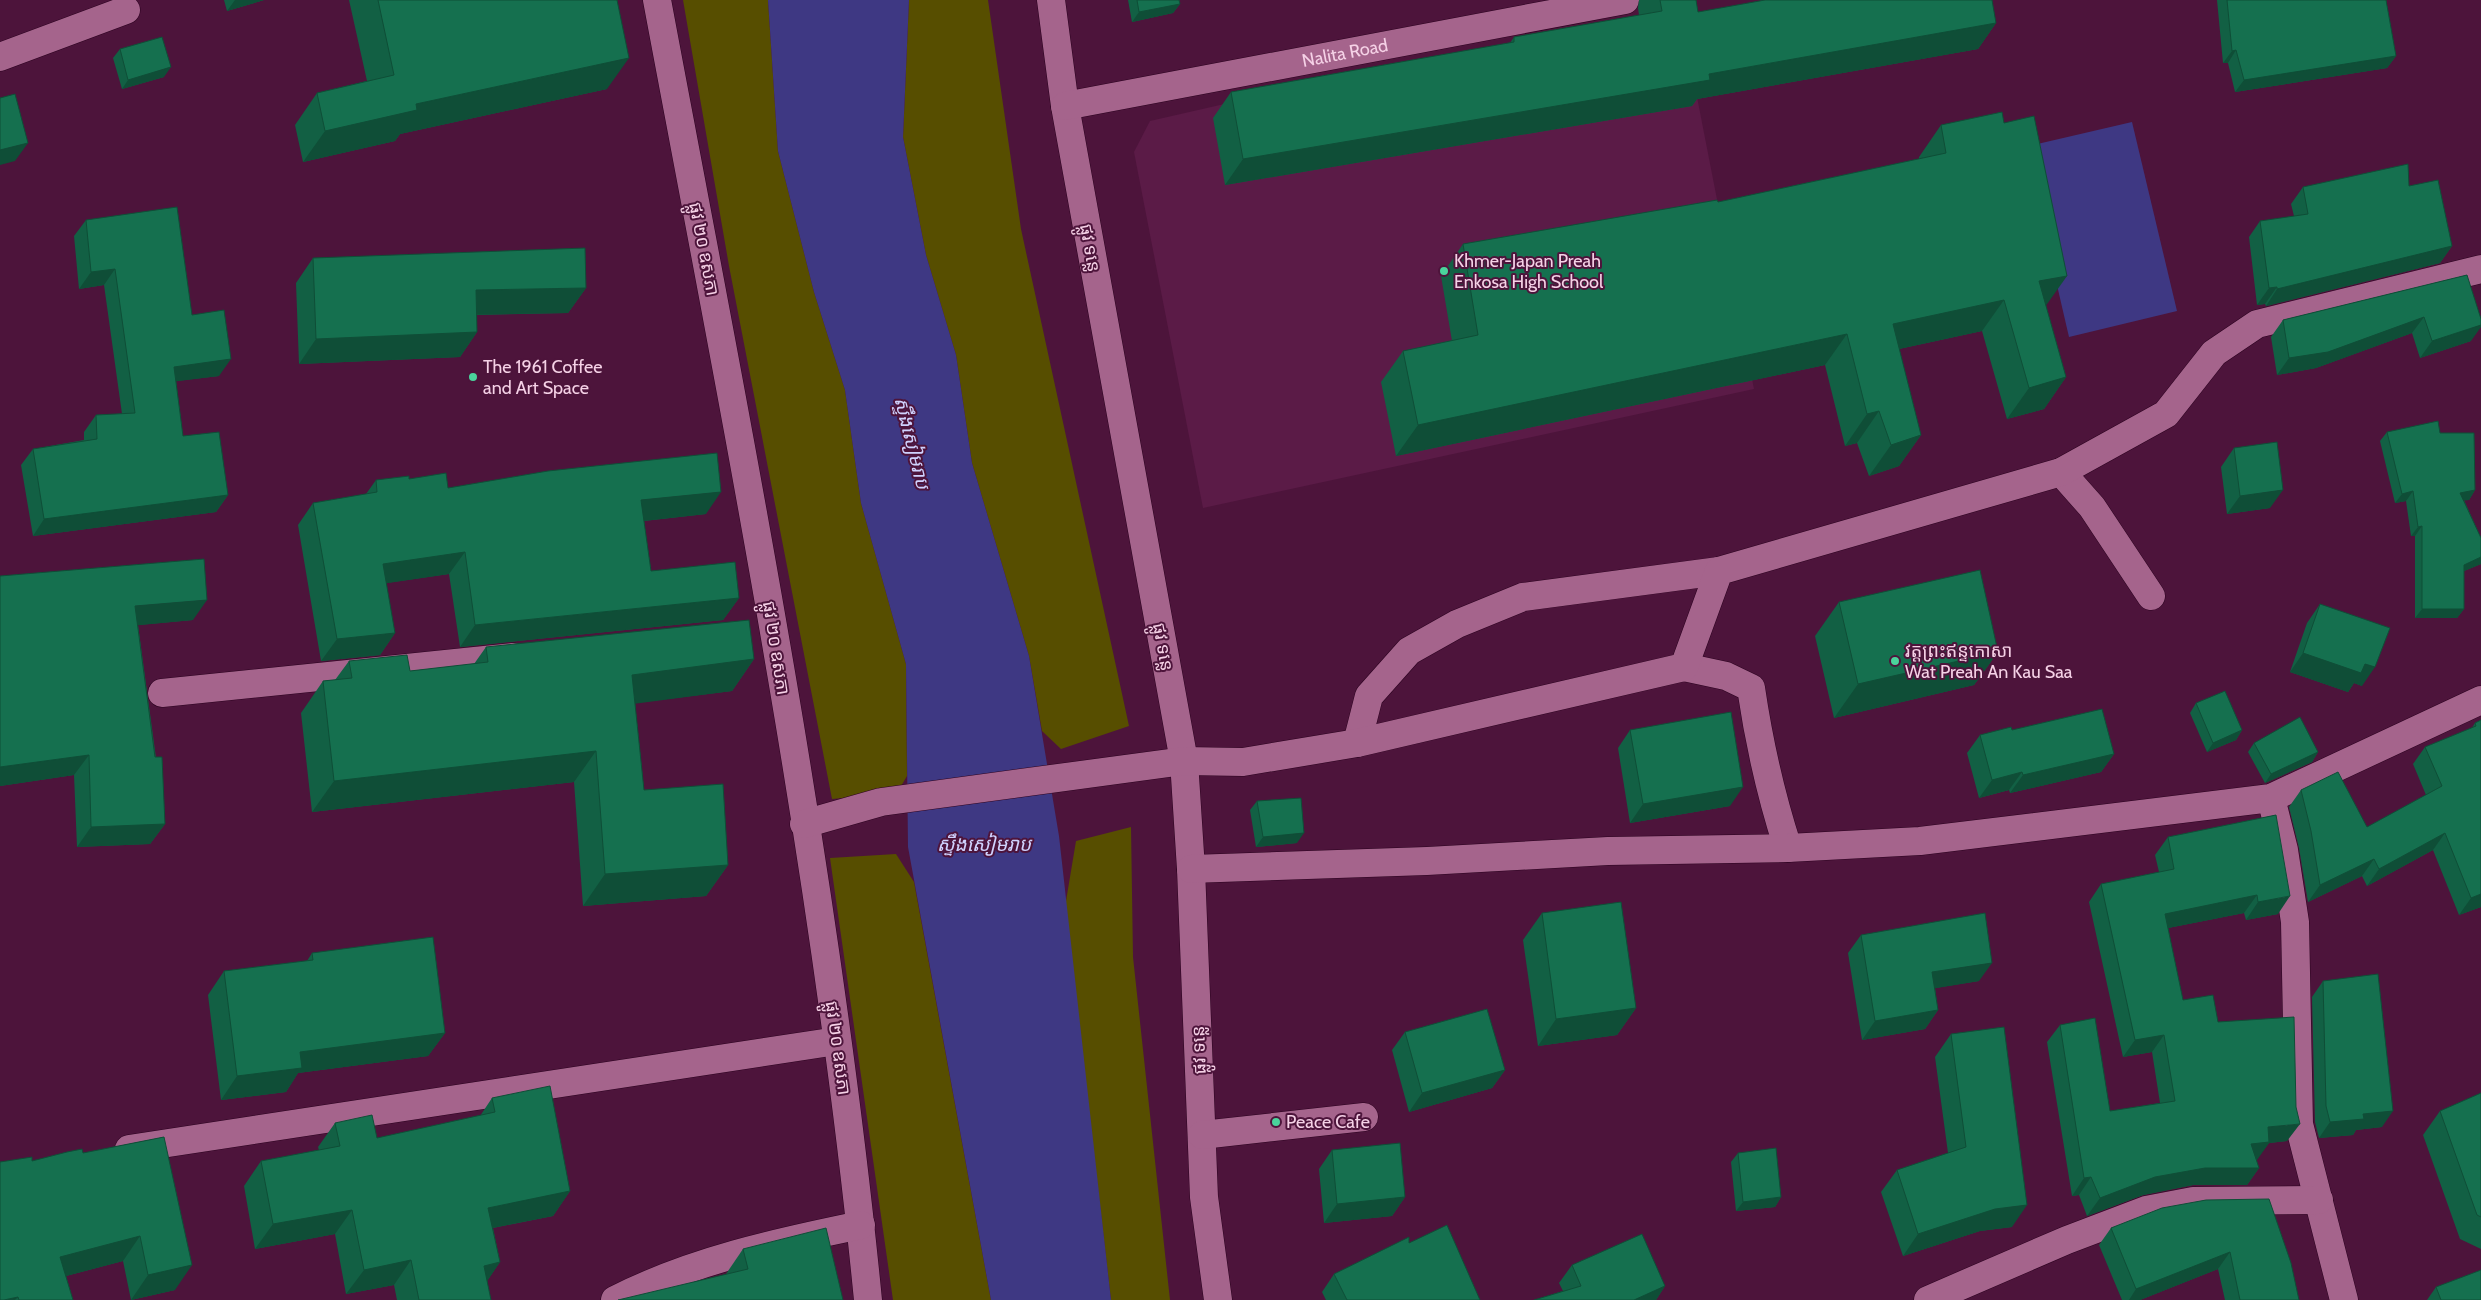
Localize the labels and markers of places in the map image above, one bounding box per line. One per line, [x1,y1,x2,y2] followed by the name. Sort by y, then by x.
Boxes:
[1454,250,1604,293] place label: Khmer-Japan Preah Enkosa High School
[1438,265,1450,277] marker: Khmer-Japan Preah Enkosa High School
[483,356,602,399] place label: The 1961 Coffee and Art Space
[467,371,479,383] marker: The 1961 Coffee and Art Space
[1905,640,2073,683] place label: វត្តព្រះឥន្ទកោសា Wat Preah An Kau Saa
[1889,655,1901,667] marker: វត្តព្រះឥន្ទកោសា Wat Preah An Kau Saa
[1286,1111,1370,1133] place label: Peace Cafe
[1270,1116,1282,1128] marker: Peace Cafe

